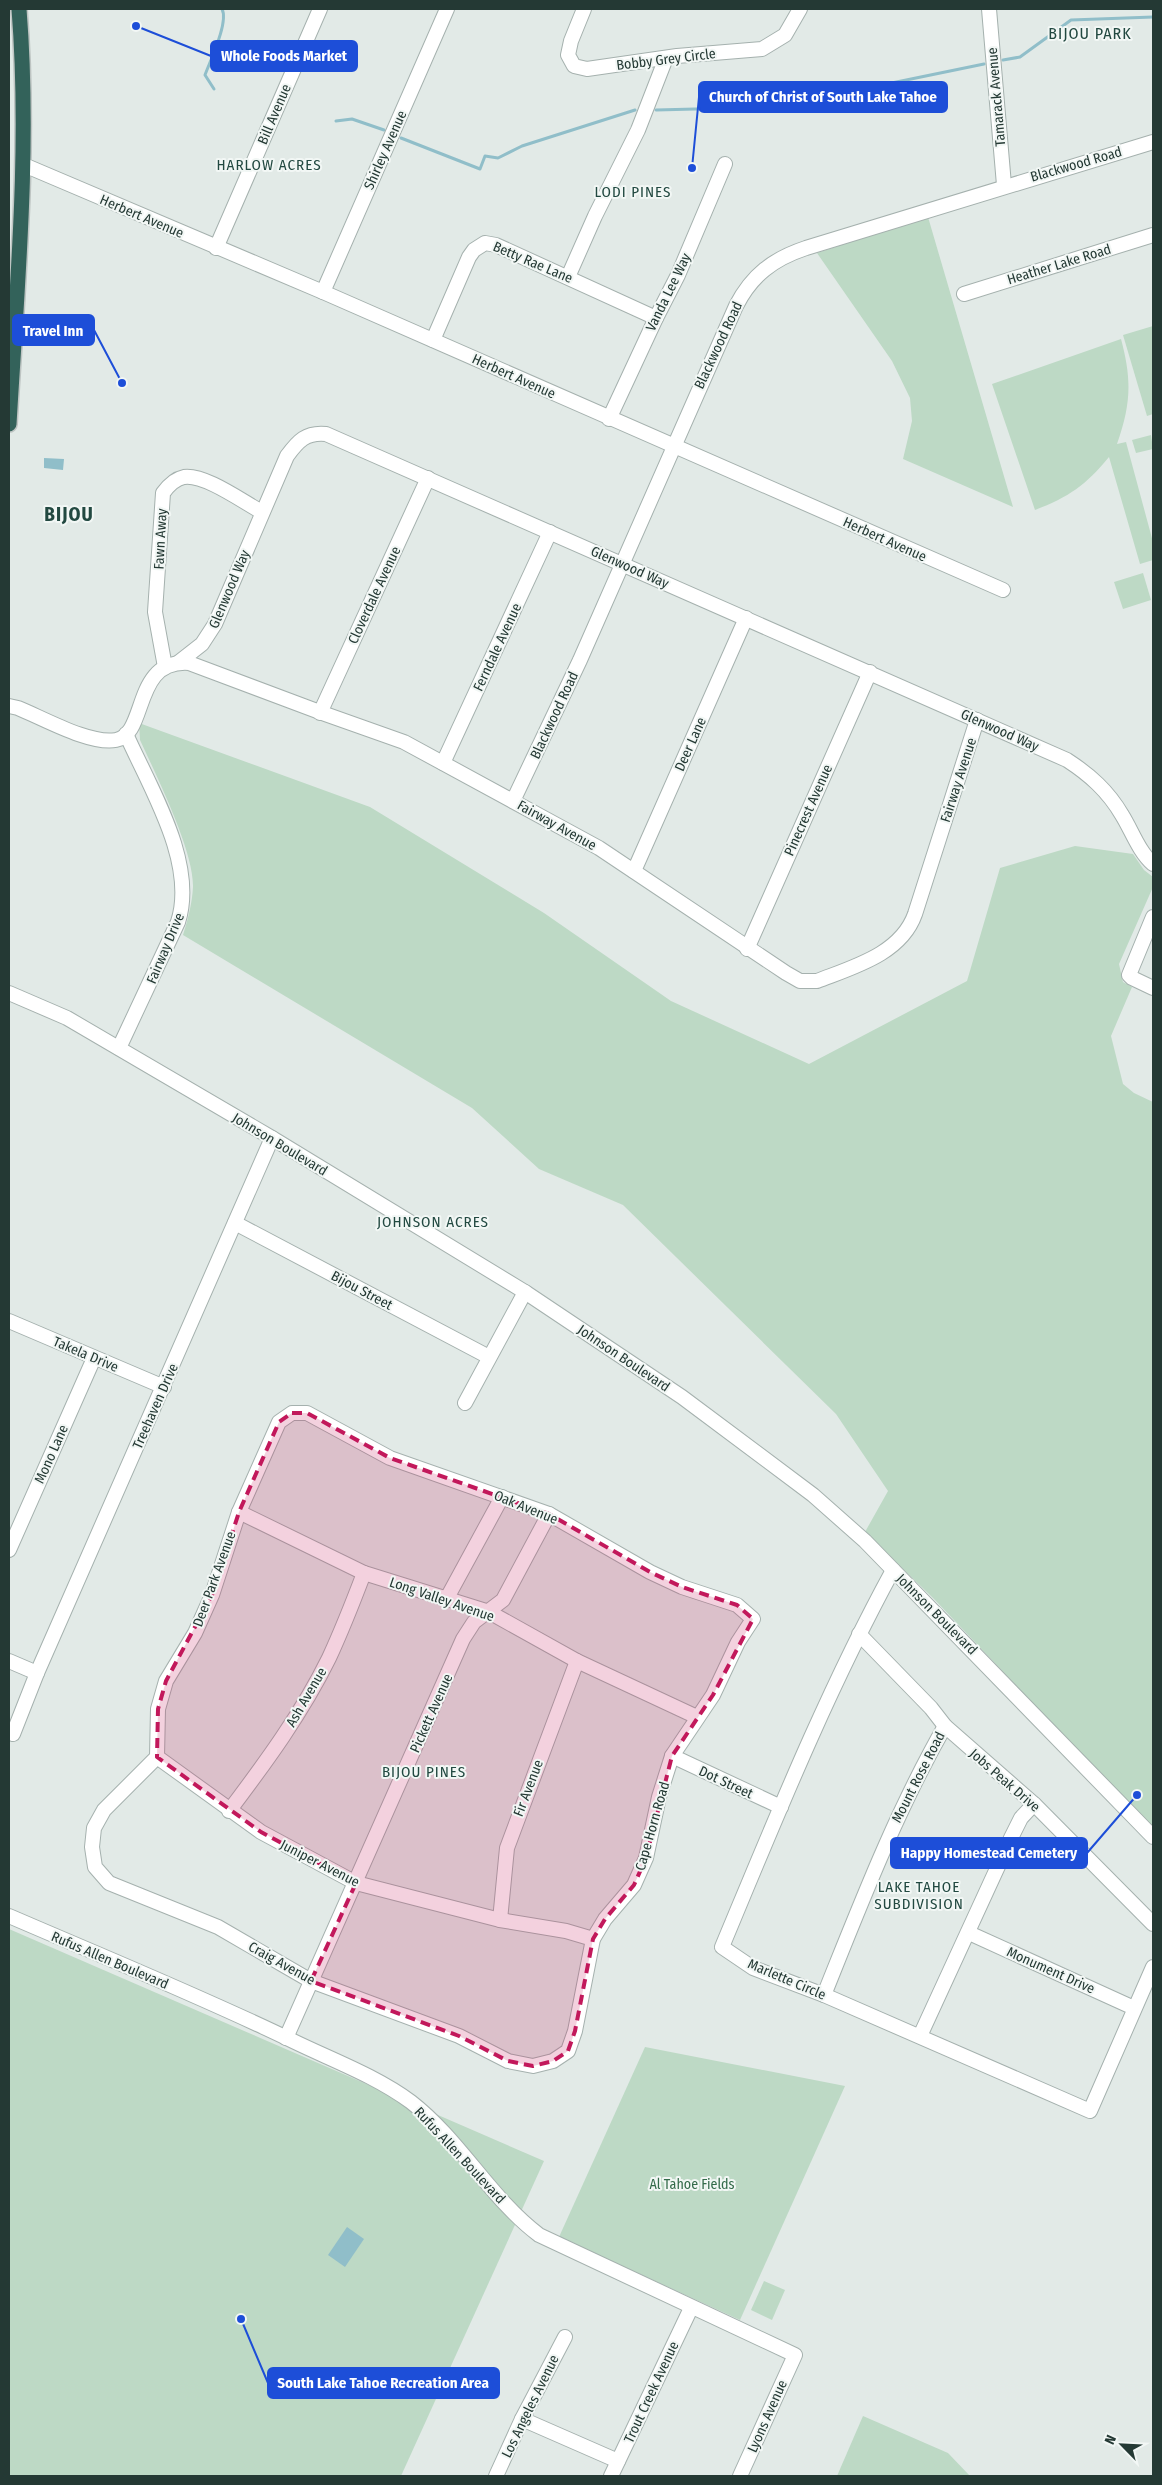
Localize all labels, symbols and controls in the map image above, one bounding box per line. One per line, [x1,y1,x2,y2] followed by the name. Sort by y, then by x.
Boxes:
[1048,24,1132,43] district label: BIJOU PARK
[211,41,357,71] callout: Whole Foods Market
[615,45,717,74] street label: Bobby Grey Circle
[221,47,348,65] text: Whole Foods Market
[984,47,1009,147] street label: Tamarack Avenue
[254,81,295,147] street label: Bill Avenue
[699,82,947,112] callout: Church of Christ of South Lake Tahoe
[709,88,937,106] text: Church of Christ of South Lake Tahoe
[360,108,411,192] street label: Shirley Avenue
[1028,143,1124,186] street label: Blackwood Road
[216,156,322,174] district label: HARLOW ACRES
[595,183,671,201] district label: LODI PINES
[97,191,186,242] street label: Herbert Avenue
[490,238,575,287] street label: Betty Rae Lane
[1005,241,1113,288] street label: Heather Lake Road
[642,250,695,334] street label: Vanda Lee Way
[691,299,746,392] street label: Blackwood Road
[13,315,94,345] callout: Travel Inn
[23,322,83,340] text: Travel Inn
[469,350,558,402] street label: Herbert Avenue
[44,503,94,526] district label: BIJOU
[150,507,171,570] street label: Fawn Away
[840,513,929,565] street label: Herbert Avenue
[588,543,672,593] street label: Glenwood Way
[344,544,405,647] street label: Cloverdale Avenue
[205,547,254,631] street label: Glenwood Way
[470,601,525,694] street label: Ferndale Avenue
[527,669,582,762] street label: Blackwood Road
[958,706,1042,756] street label: Glenwood Way
[671,714,710,774] street label: Deer Lane
[937,736,980,825] street label: Fairway Avenue
[781,762,836,859] street label: Pinecrest Avenue
[514,797,599,854] street label: Fairway Avenue
[143,910,188,986] street label: Fairway Drive
[229,1109,330,1179] street label: Johnson Boulevard
[377,1213,489,1231] district label: JOHNSON ACRES
[328,1267,396,1314] street label: Bijou Street
[574,1321,673,1396] street label: Johnson Boulevard
[51,1333,121,1376] street label: Takela Drive
[129,1361,182,1452] street label: Treehaven Drive
[31,1422,72,1486] street label: Mono Lane
[491,1487,560,1528] street label: Oak Avenue
[189,1529,240,1629] street label: Deer Park Avenue
[893,1570,981,1658] street label: Johnson Boulevard
[387,1574,496,1625] street label: Long Valley Avenue
[283,1664,330,1730] street label: Ash Avenue
[406,1671,456,1755] street label: Pickett Avenue
[888,1729,949,1826] street label: Mount Rose Road
[966,1745,1043,1816] street label: Jobs Peak Drive
[510,1757,547,1819] street label: Fir Avenue
[382,1763,466,1781] district label: BIJOU PINES
[696,1763,756,1803] street label: Dot Street
[632,1780,673,1873] street label: Cape Horn Road
[277,1836,362,1891] street label: Juniper Avenue
[891,1838,1087,1868] callout: Happy Homestead Cemetery
[901,1844,1078,1862] text: Happy Homestead Cemetery
[874,1878,964,1913] district label: LAKE TAHOE SUBDIVISION
[49,1928,171,1993] street label: Rufus Allen Boulevard
[245,1938,318,1989] street label: Craig Avenue
[1004,1943,1098,1997] street label: Monument Drive
[745,1955,828,2004] street label: Marlette Circle
[411,2104,509,2207] street label: Rufus Allen Boulevard
[649,2176,735,2193] park label: Al Tahoe Fields
[620,2339,682,2446] street label: Trout Creek Avenue
[498,2352,563,2460] street label: Los Angeles Avenue
[268,2368,499,2398] callout: South Lake Tahoe Recreation Area
[277,2374,489,2392] text: South Lake Tahoe Recreation Area
[744,2377,791,2455] street label: Lyons Avenue
[1097,2420,1147,2470] north arrow
[1101,2433,1120,2447] text: N

